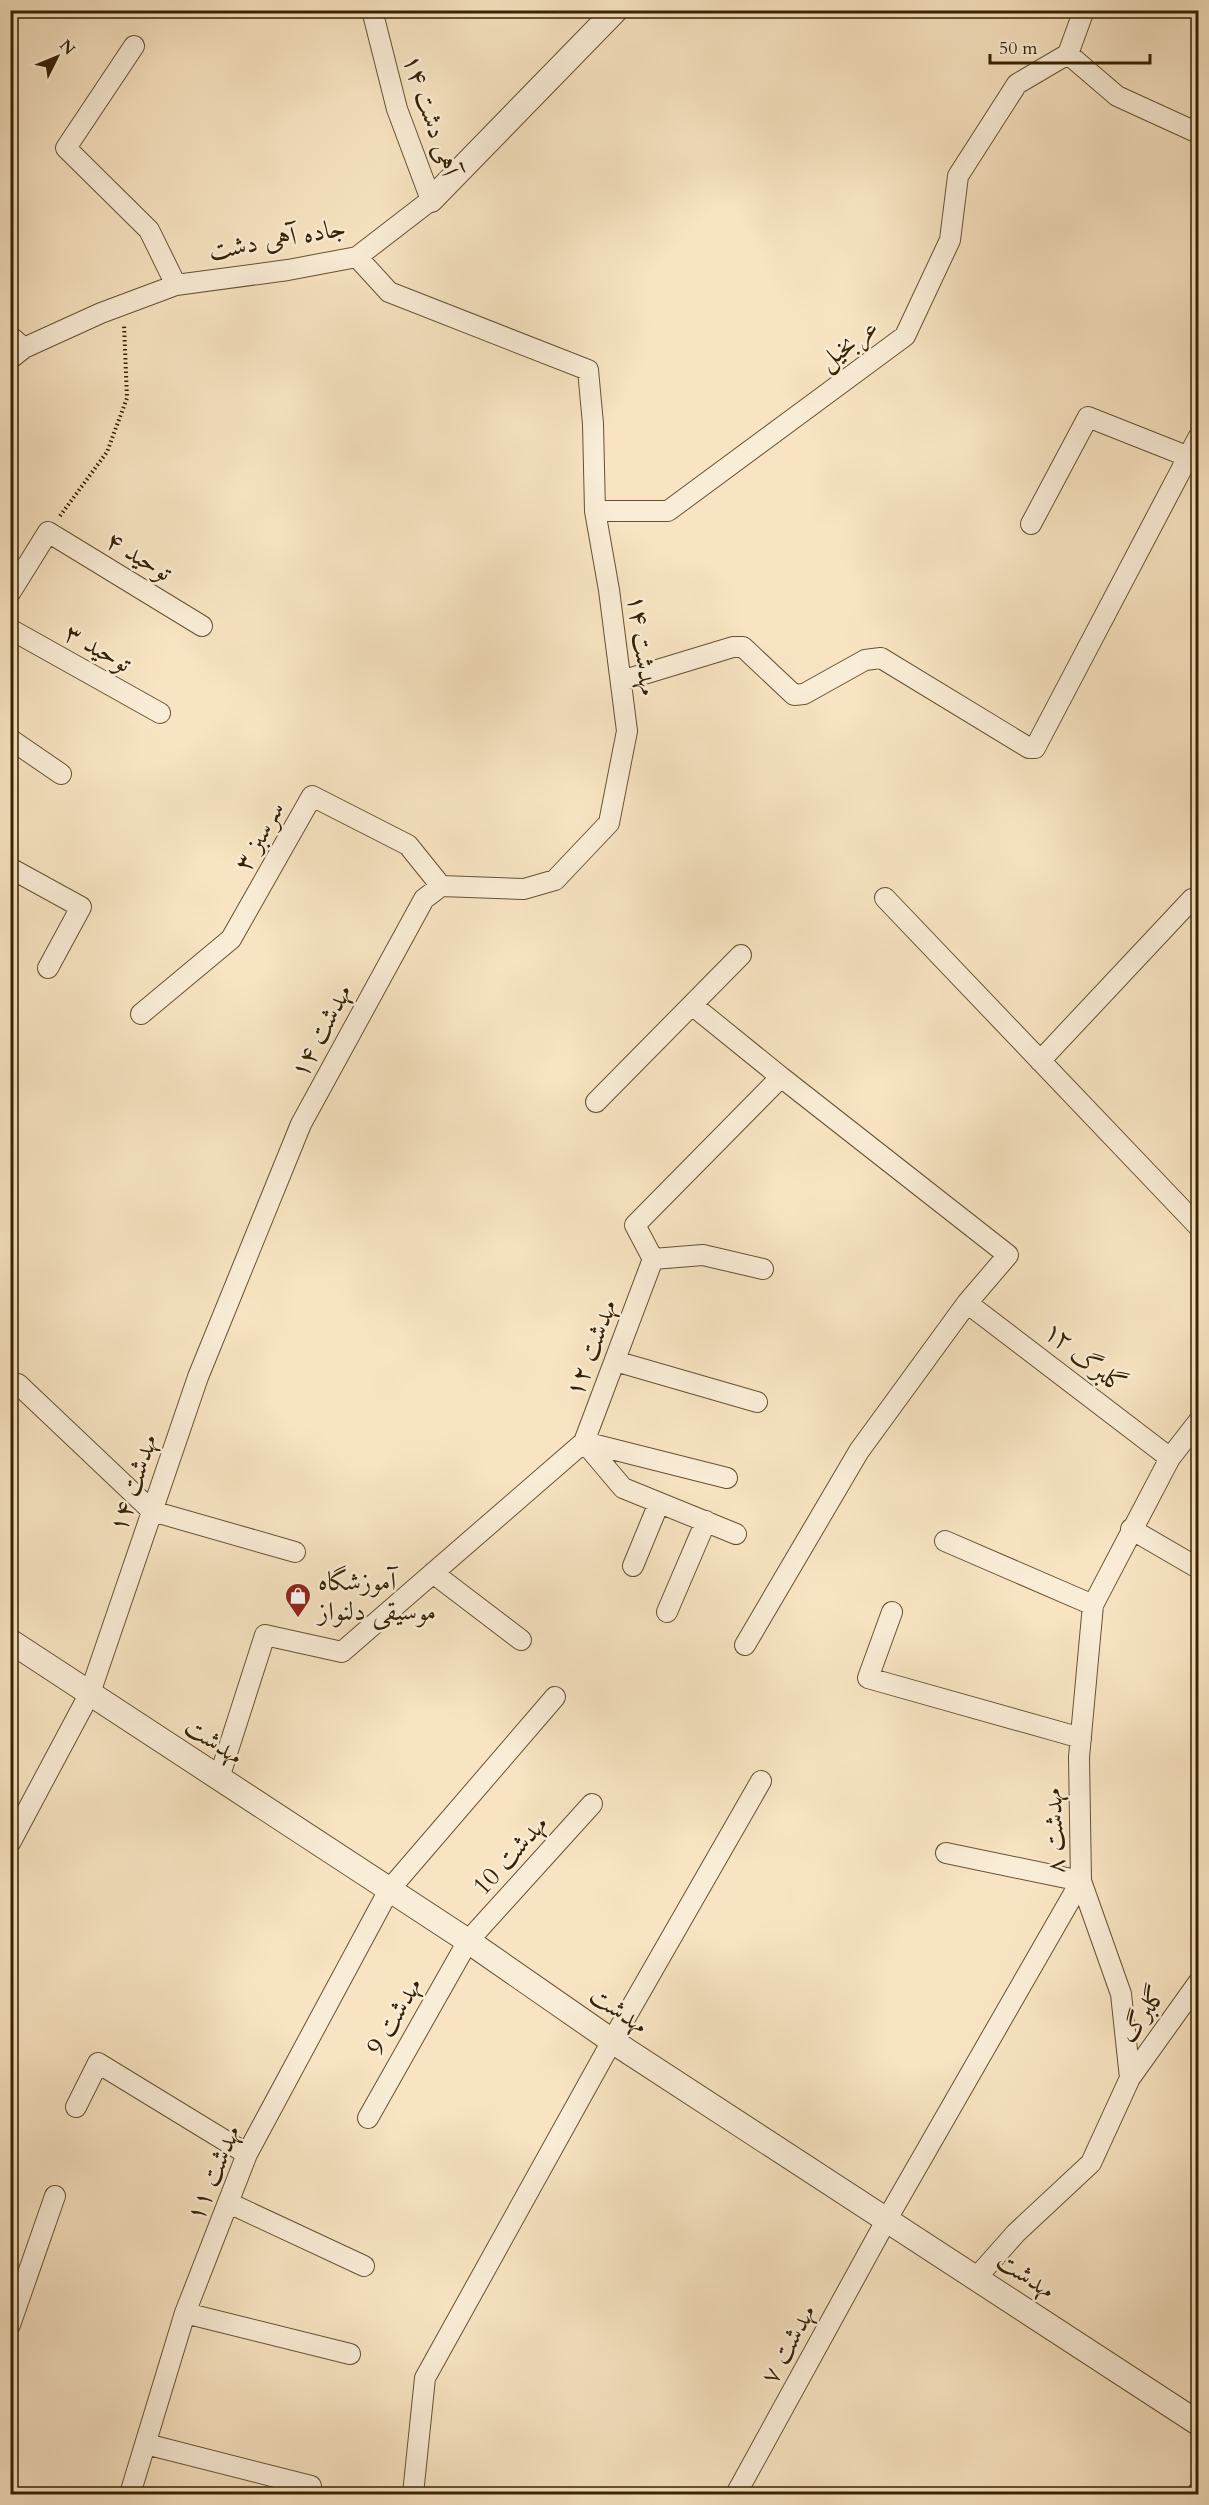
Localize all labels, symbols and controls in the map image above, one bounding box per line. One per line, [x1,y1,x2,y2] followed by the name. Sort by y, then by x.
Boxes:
[27,27,87,87] north arrow
[990,27,1150,65] scale bar
[54,35,80,60] text: N
[999,36,1038,61] text: 50 m
[395,50,468,183] street label: آهی دشت ۱۴
[206,210,348,268] street label: جاده آهی دشت
[811,310,885,378] street label: عربخیل
[99,523,180,590] street label: توحید ۴
[619,593,667,697] street label: مهدشت ۱۴
[58,615,139,681] street label: توحید ۳
[226,795,292,877] street label: سرسبز ۳
[282,978,360,1084] street label: مهدشت ۱۴
[557,1294,625,1401] street label: مهدشت ۱۲
[1036,1316,1134,1402] street label: گلبرگ ١٢
[100,1429,166,1536] street label: مهدشت ۱۴
[315,1564,436,1630] place label: آموزشگاه موسیقی دلنواز
[283,1581,313,1619] shop icon: آموزشگاه موسیقی دلنواز
[178,1709,250,1773] street label: مهدشت
[1035,1787,1073,1875] street label: مهدشت ۸
[464,1807,556,1903] street label: مهدشت 10
[358,1971,430,2061] street label: مهدشت 9
[583,1978,655,2042] street label: مهدشت
[1110,1979,1174,2049] street label: گلبرگ
[177,2120,249,2226] street label: مهدشت ۱۱
[990,2243,1062,2307] street label: مهدشت
[752,2298,824,2390] street label: مهدشت ۷

